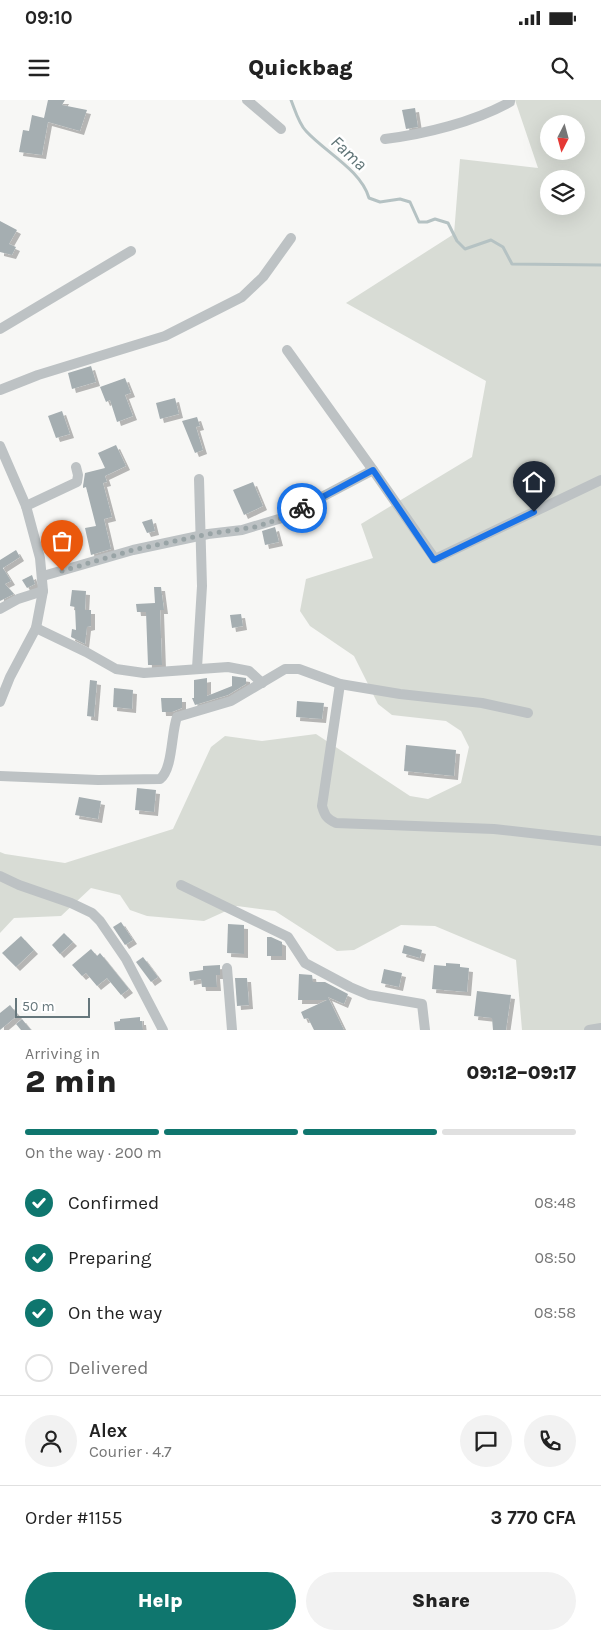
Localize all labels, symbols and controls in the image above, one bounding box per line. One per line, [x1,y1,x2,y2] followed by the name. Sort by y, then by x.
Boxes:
[25,7,73,29] text: 09:10
[25,54,53,82] icon: menu
[548,54,576,82] icon: search
[248,55,353,81] text: Quickbag
[540,115,585,160] north arrow
[540,115,585,215] map controls
[326,131,372,175] water label: Fama
[540,170,585,215] button: layers
[513,461,555,512] pin
[520,468,548,496] icon: home
[277,483,327,533] courier
[288,494,316,522] icon: bike
[41,520,83,571] pin
[48,527,76,555] icon: bag
[15,995,90,1018] scale bar
[22,998,55,1015] text: 50 m
[25,1044,100,1063] text: Arriving in
[467,1062,576,1084] text: 09:12–09:17
[25,1063,117,1100] text: 2 min
[25,1143,162,1162] text: On the way · 200 m
[25,1189,53,1217] icon: check
[68,1192,159,1214] text: Confirmed
[534,1193,576,1212] text: 08:48
[25,1244,53,1272] icon: check
[68,1247,151,1269] text: Preparing
[534,1248,576,1267] text: 08:50
[25,1299,53,1327] icon: check
[68,1302,162,1324] text: On the way
[534,1303,576,1322] text: 08:58
[68,1357,148,1379] text: Delivered
[25,1415,77,1467] button: person
[460,1415,512,1467] button: chat
[524,1415,576,1467] button: phone
[89,1420,127,1442] text: Alex
[89,1442,172,1461] text: Courier · 4.7
[25,1507,122,1529] text: Order #1155
[491,1507,576,1529] text: 3 770 CFA
[25,1572,296,1630] button: Help
[306,1572,576,1630] button: Share

